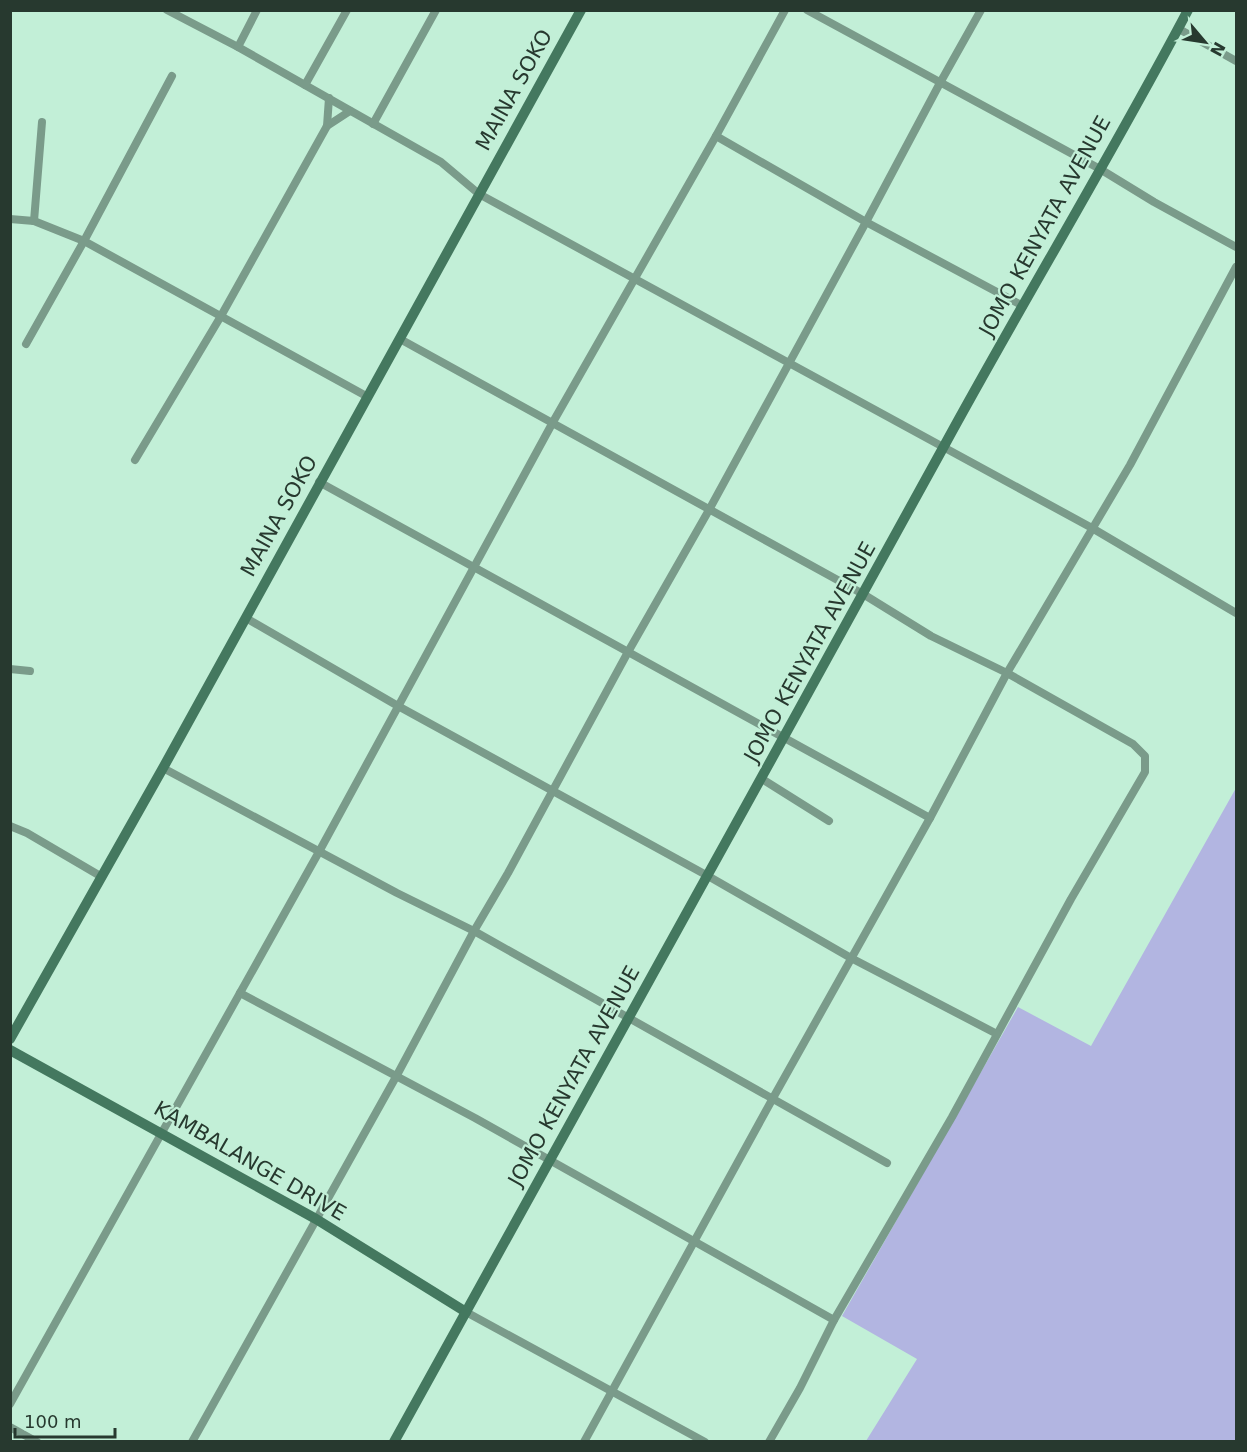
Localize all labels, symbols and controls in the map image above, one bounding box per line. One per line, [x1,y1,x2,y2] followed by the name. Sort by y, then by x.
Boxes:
[1175,12,1235,72] north arrow
[471,25,557,155] street label: MAINA SOKO
[1206,39,1229,59] text: N
[973,112,1116,342] street label: JOMO KENYATA AVENUE
[236,451,322,581] street label: MAINA SOKO
[738,538,881,768] street label: JOMO KENYATA AVENUE
[502,962,645,1192] street label: JOMO KENYATA AVENUE
[150,1096,350,1226] street label: KAMBALANGE DRIVE
[15,1401,116,1439] scale bar
[24,1411,82,1432] text: 100 m

